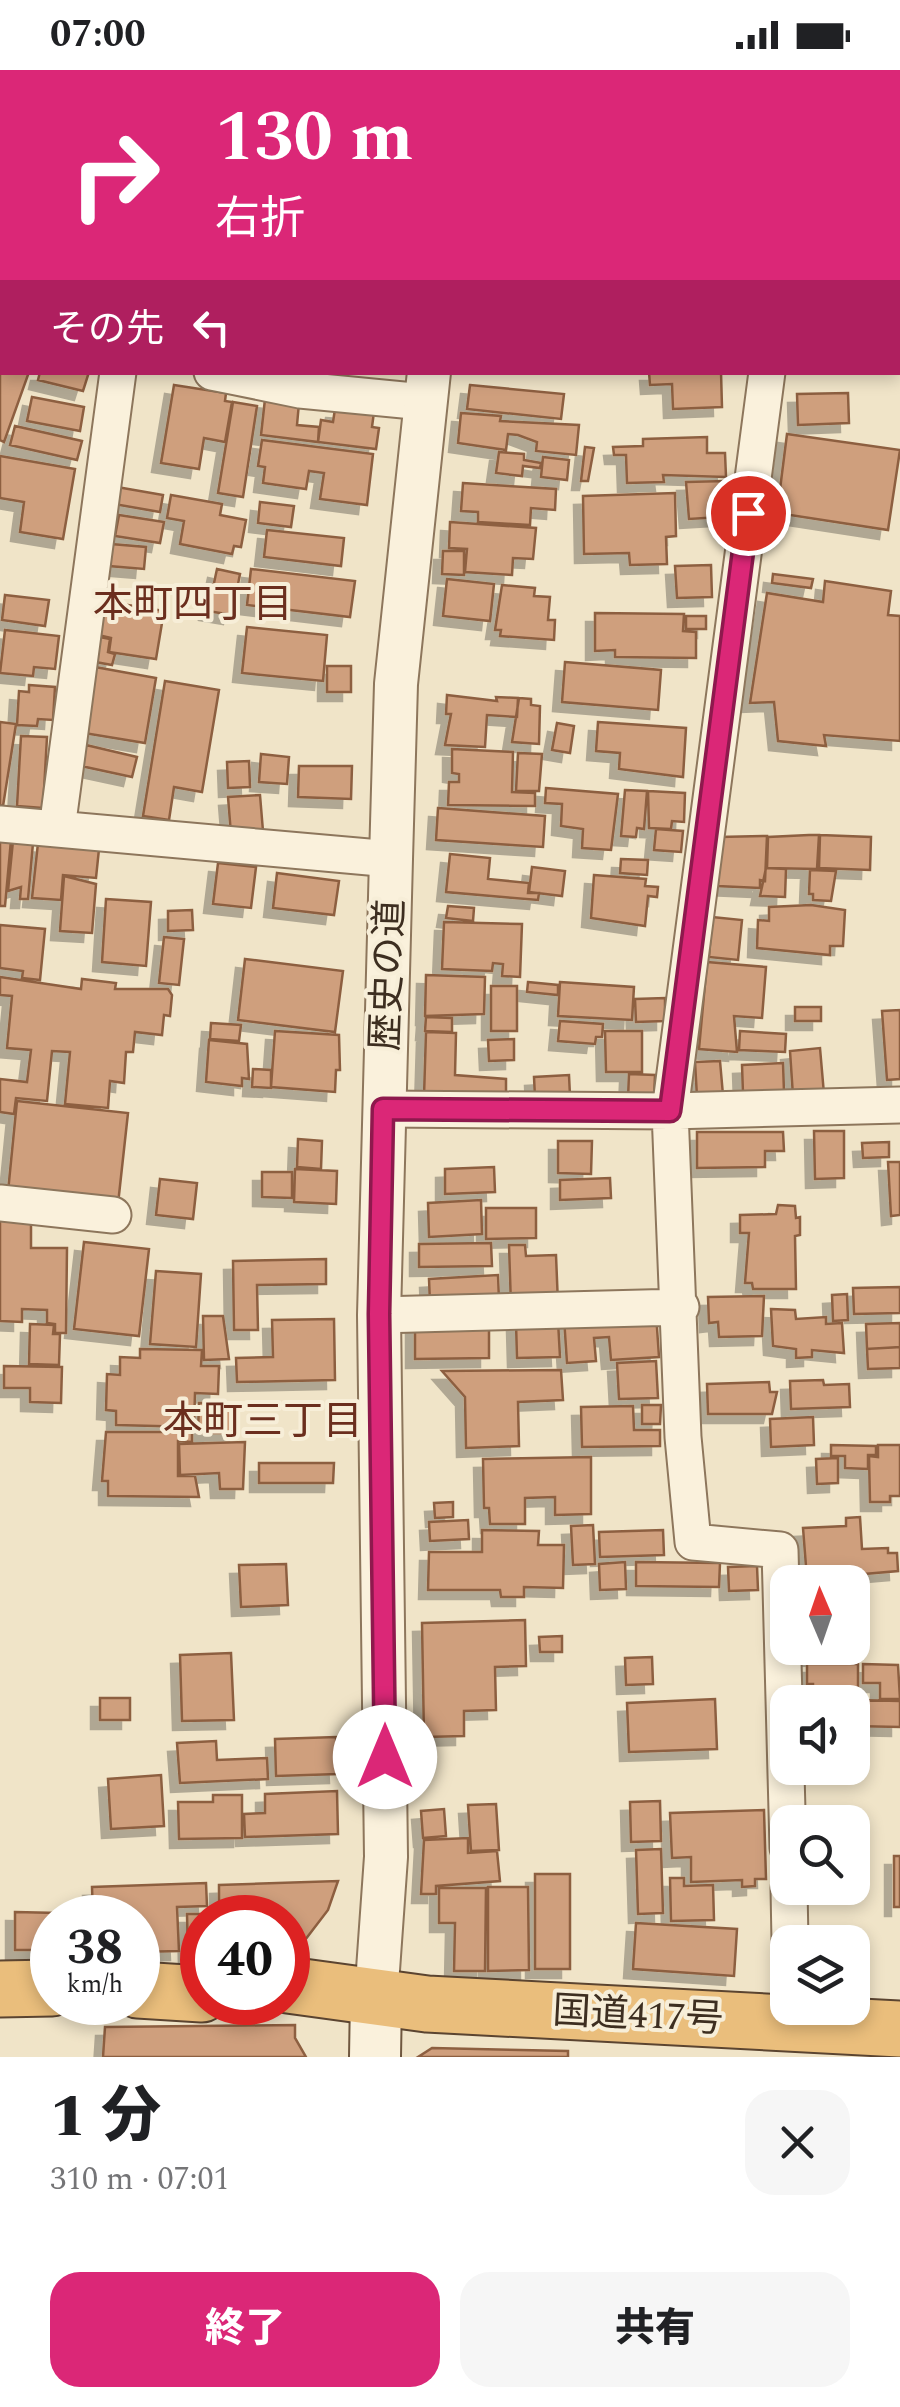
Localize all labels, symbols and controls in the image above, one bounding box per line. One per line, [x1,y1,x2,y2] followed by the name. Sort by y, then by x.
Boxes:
[50,6,145,64] text: 07:00
[215,85,413,191] text: 130 m
[50,110,180,240] icon: right
[215,185,305,254] text: 右折
[184,300,239,355] icon: left
[50,301,164,359] text: その先
[706,471,791,556] pin
[721,486,776,541] icon: arrive
[93,575,293,636] district label: 本町四丁目
[357,898,421,1052] street label: 歴史の道
[163,1392,363,1453] district label: 本町三丁目
[770,1565,870,1665] north arrow
[770,1565,870,2025] map controls
[770,1685,870,1785] button: sound
[333,1705,437,1809] position arrow
[770,1805,870,1905] button: search
[180,1895,310,2025] speed limit sign: 40
[67,1910,123,1986] text: 38
[770,1925,870,2025] button: layers
[67,1966,123,2004] text: km/h
[551,1983,725,2049] street label: 国道417号
[50,2071,161,2163] text: 1 分
[745,2090,850,2195] button: close
[50,2155,230,2204] text: 310 m · 07:01
[50,2272,440,2387] button: 終了
[460,2272,850,2387] button: 共有

